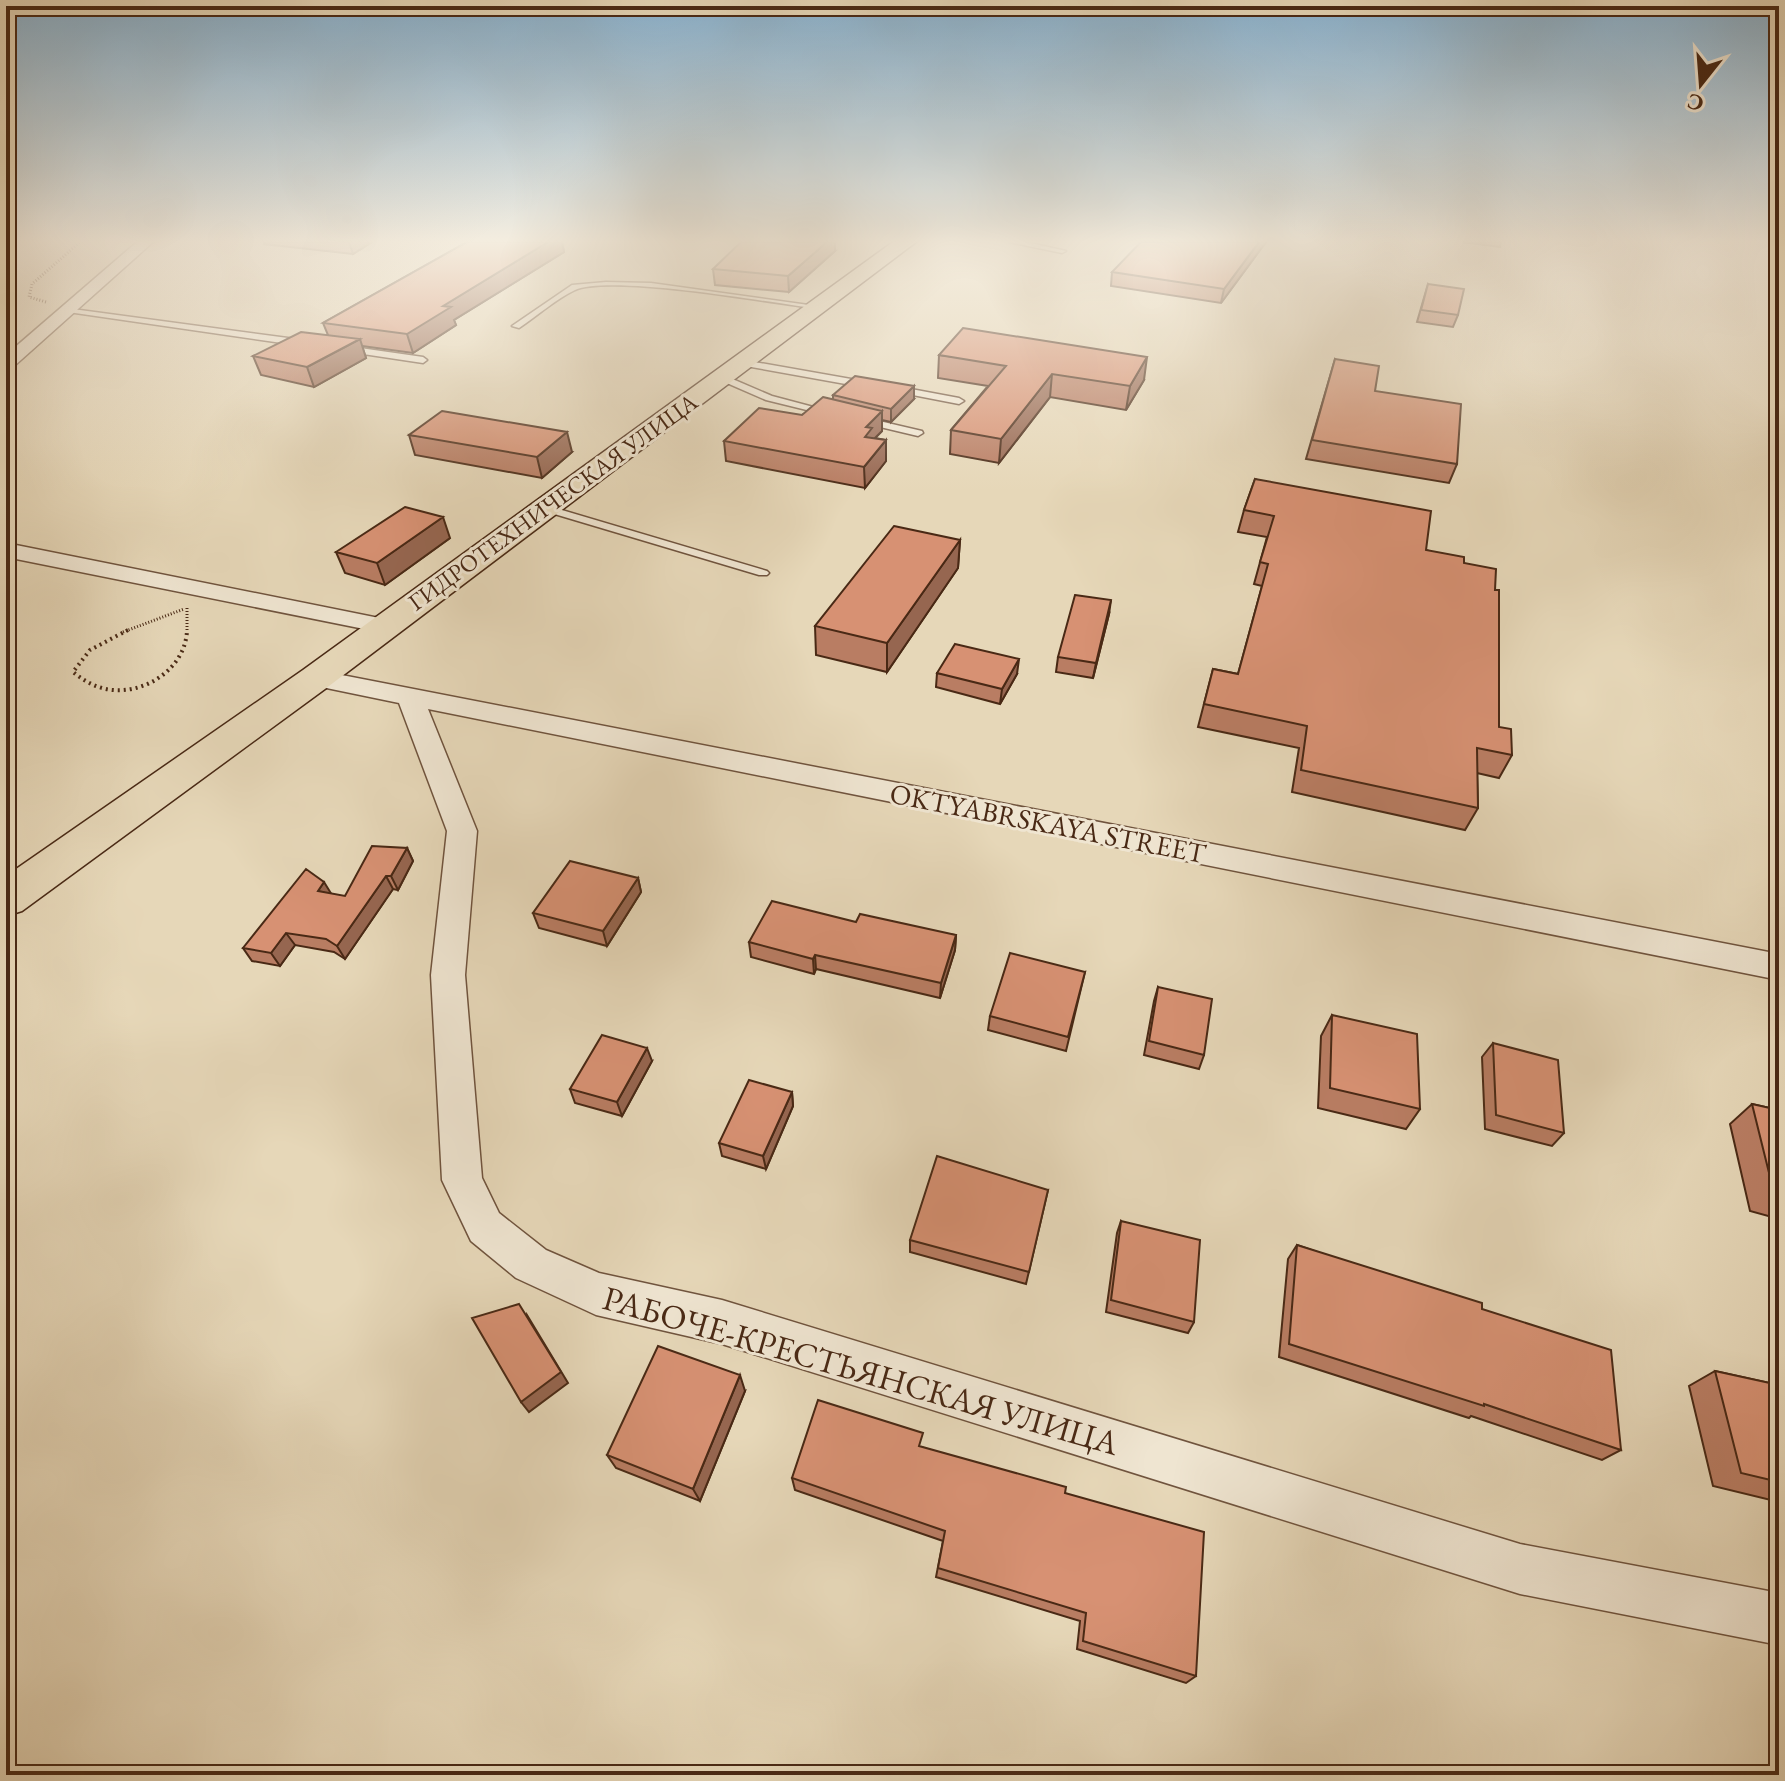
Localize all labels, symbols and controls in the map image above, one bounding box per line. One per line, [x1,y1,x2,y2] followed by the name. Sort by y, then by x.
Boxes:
[1661,44,1741,124] north arrow
[1684,86,1707,119] text: С
[402,386,704,617] street label: ГИДРОТЕХНИЧЕСКАЯ УЛИЦА
[887,775,1209,871] street label: OKTYABRSKAYA STREET
[598,1275,1124,1465] street label: РАБОЧЕ-КРЕСТЬЯНСКАЯ УЛИЦА

